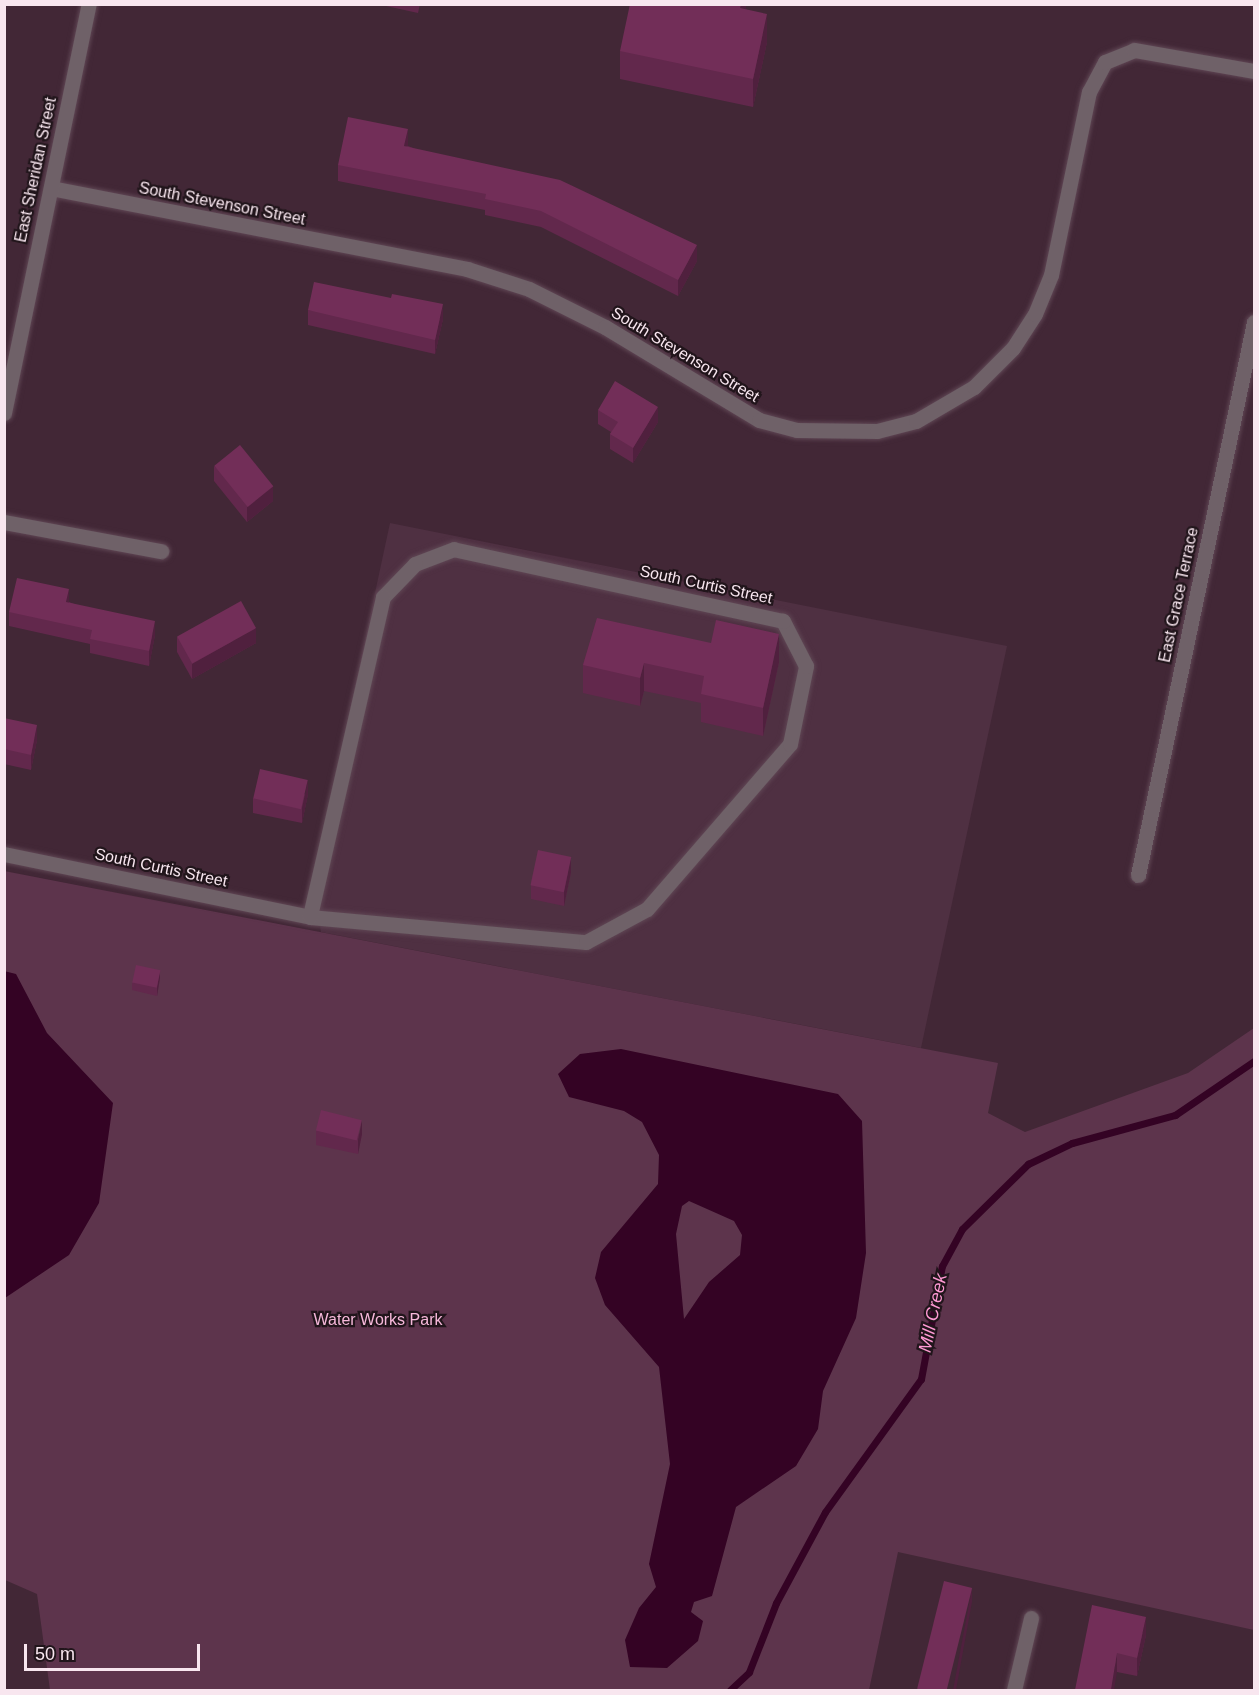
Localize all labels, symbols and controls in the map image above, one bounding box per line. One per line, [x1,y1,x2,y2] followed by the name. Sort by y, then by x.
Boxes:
[11,96,61,244] street label: East Sheridan Street
[137,178,307,230] street label: South Stevenson Street
[608,303,762,407] street label: South Stevenson Street
[1155,526,1203,664] street label: East Grace Terrace
[638,562,774,608] street label: South Curtis Street
[93,845,229,891] street label: South Curtis Street
[914,1272,952,1354] water label: Mill Creek
[314,1310,442,1330] park label: Water Works Park
[27,1632,202,1670] scale bar
[35,1644,75,1664] text: 50 m

